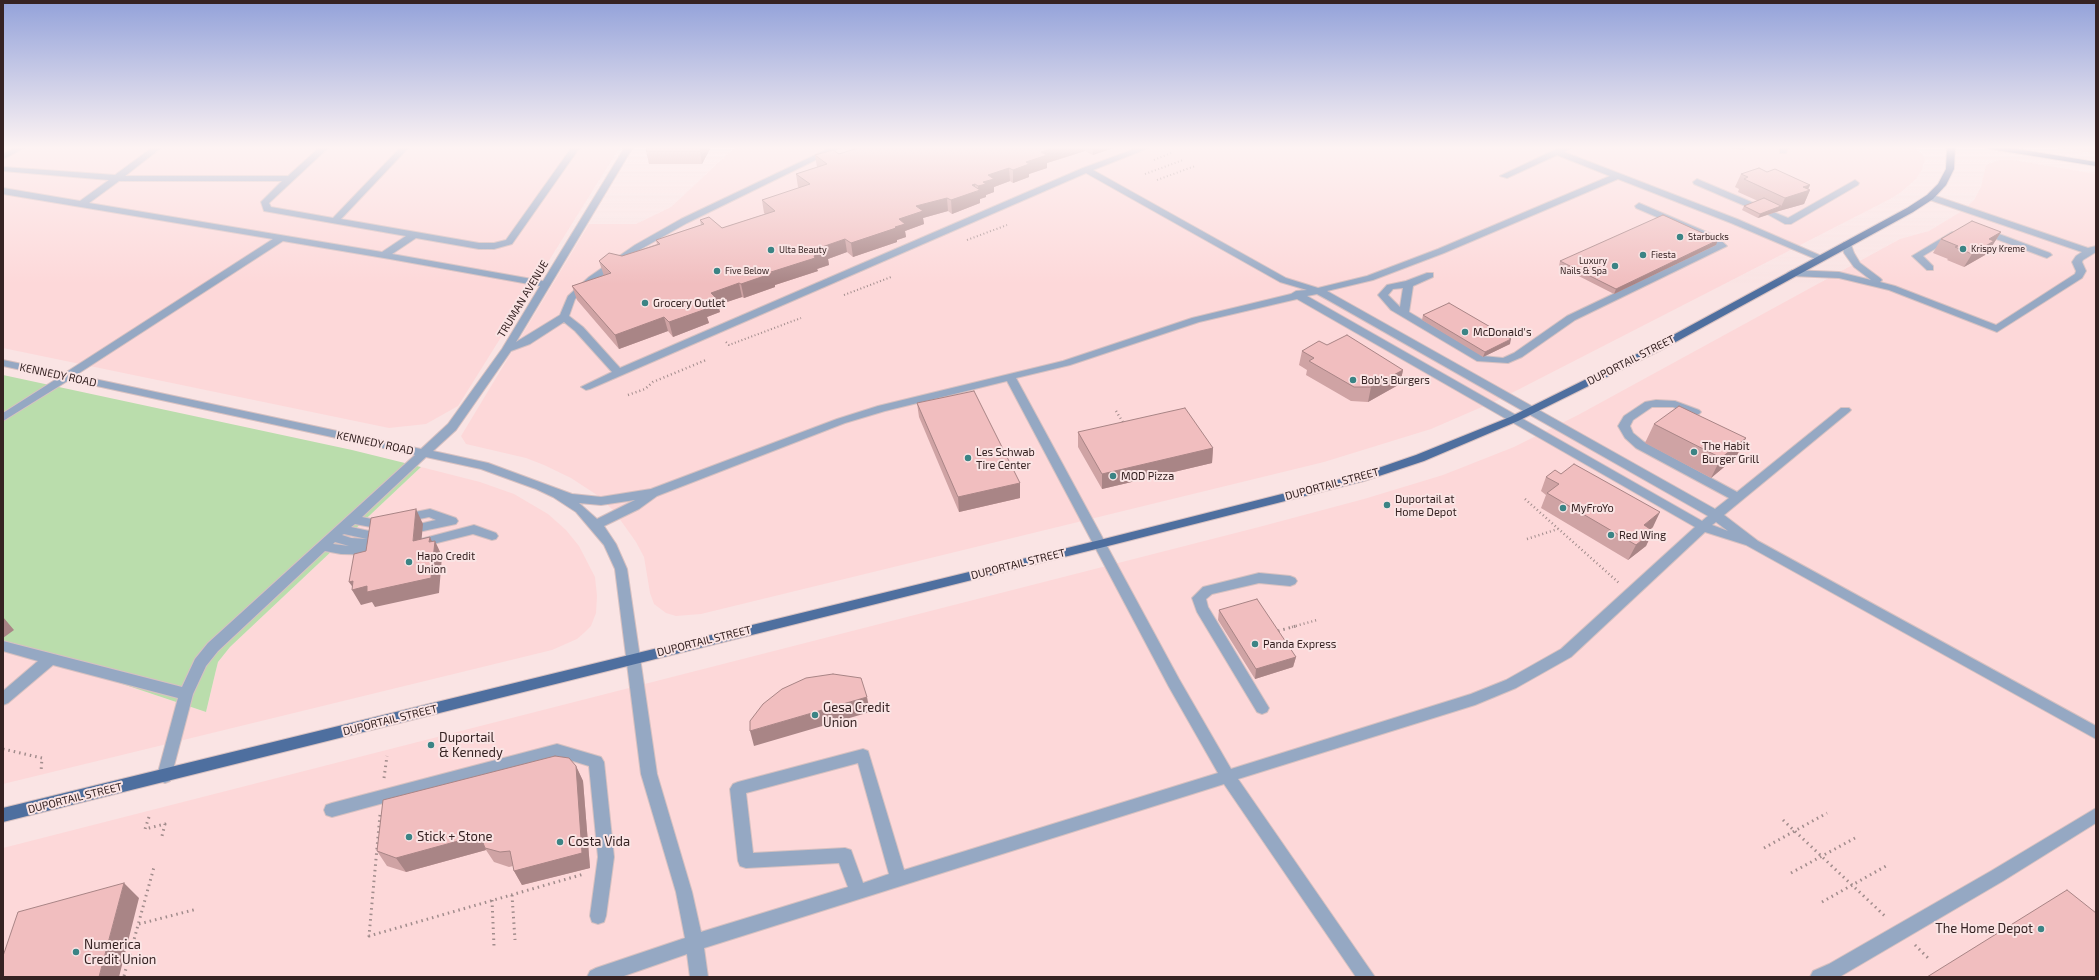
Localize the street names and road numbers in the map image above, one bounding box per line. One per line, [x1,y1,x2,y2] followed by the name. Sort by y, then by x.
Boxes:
[495,258,551,340] street label: TRUMAN AVENUE
[1585,332,1677,388] street label: DUPORTAIL STREET
[18,360,98,390] street label: KENNEDY ROAD
[335,428,415,458] street label: KENNEDY ROAD
[1284,465,1380,503] street label: DUPORTAIL STREET
[969,546,1067,582] street label: DUPORTAIL STREET
[655,623,753,659] street label: DUPORTAIL STREET
[341,702,439,738] street label: DUPORTAIL STREET
[26,780,124,816] street label: DUPORTAIL STREET

